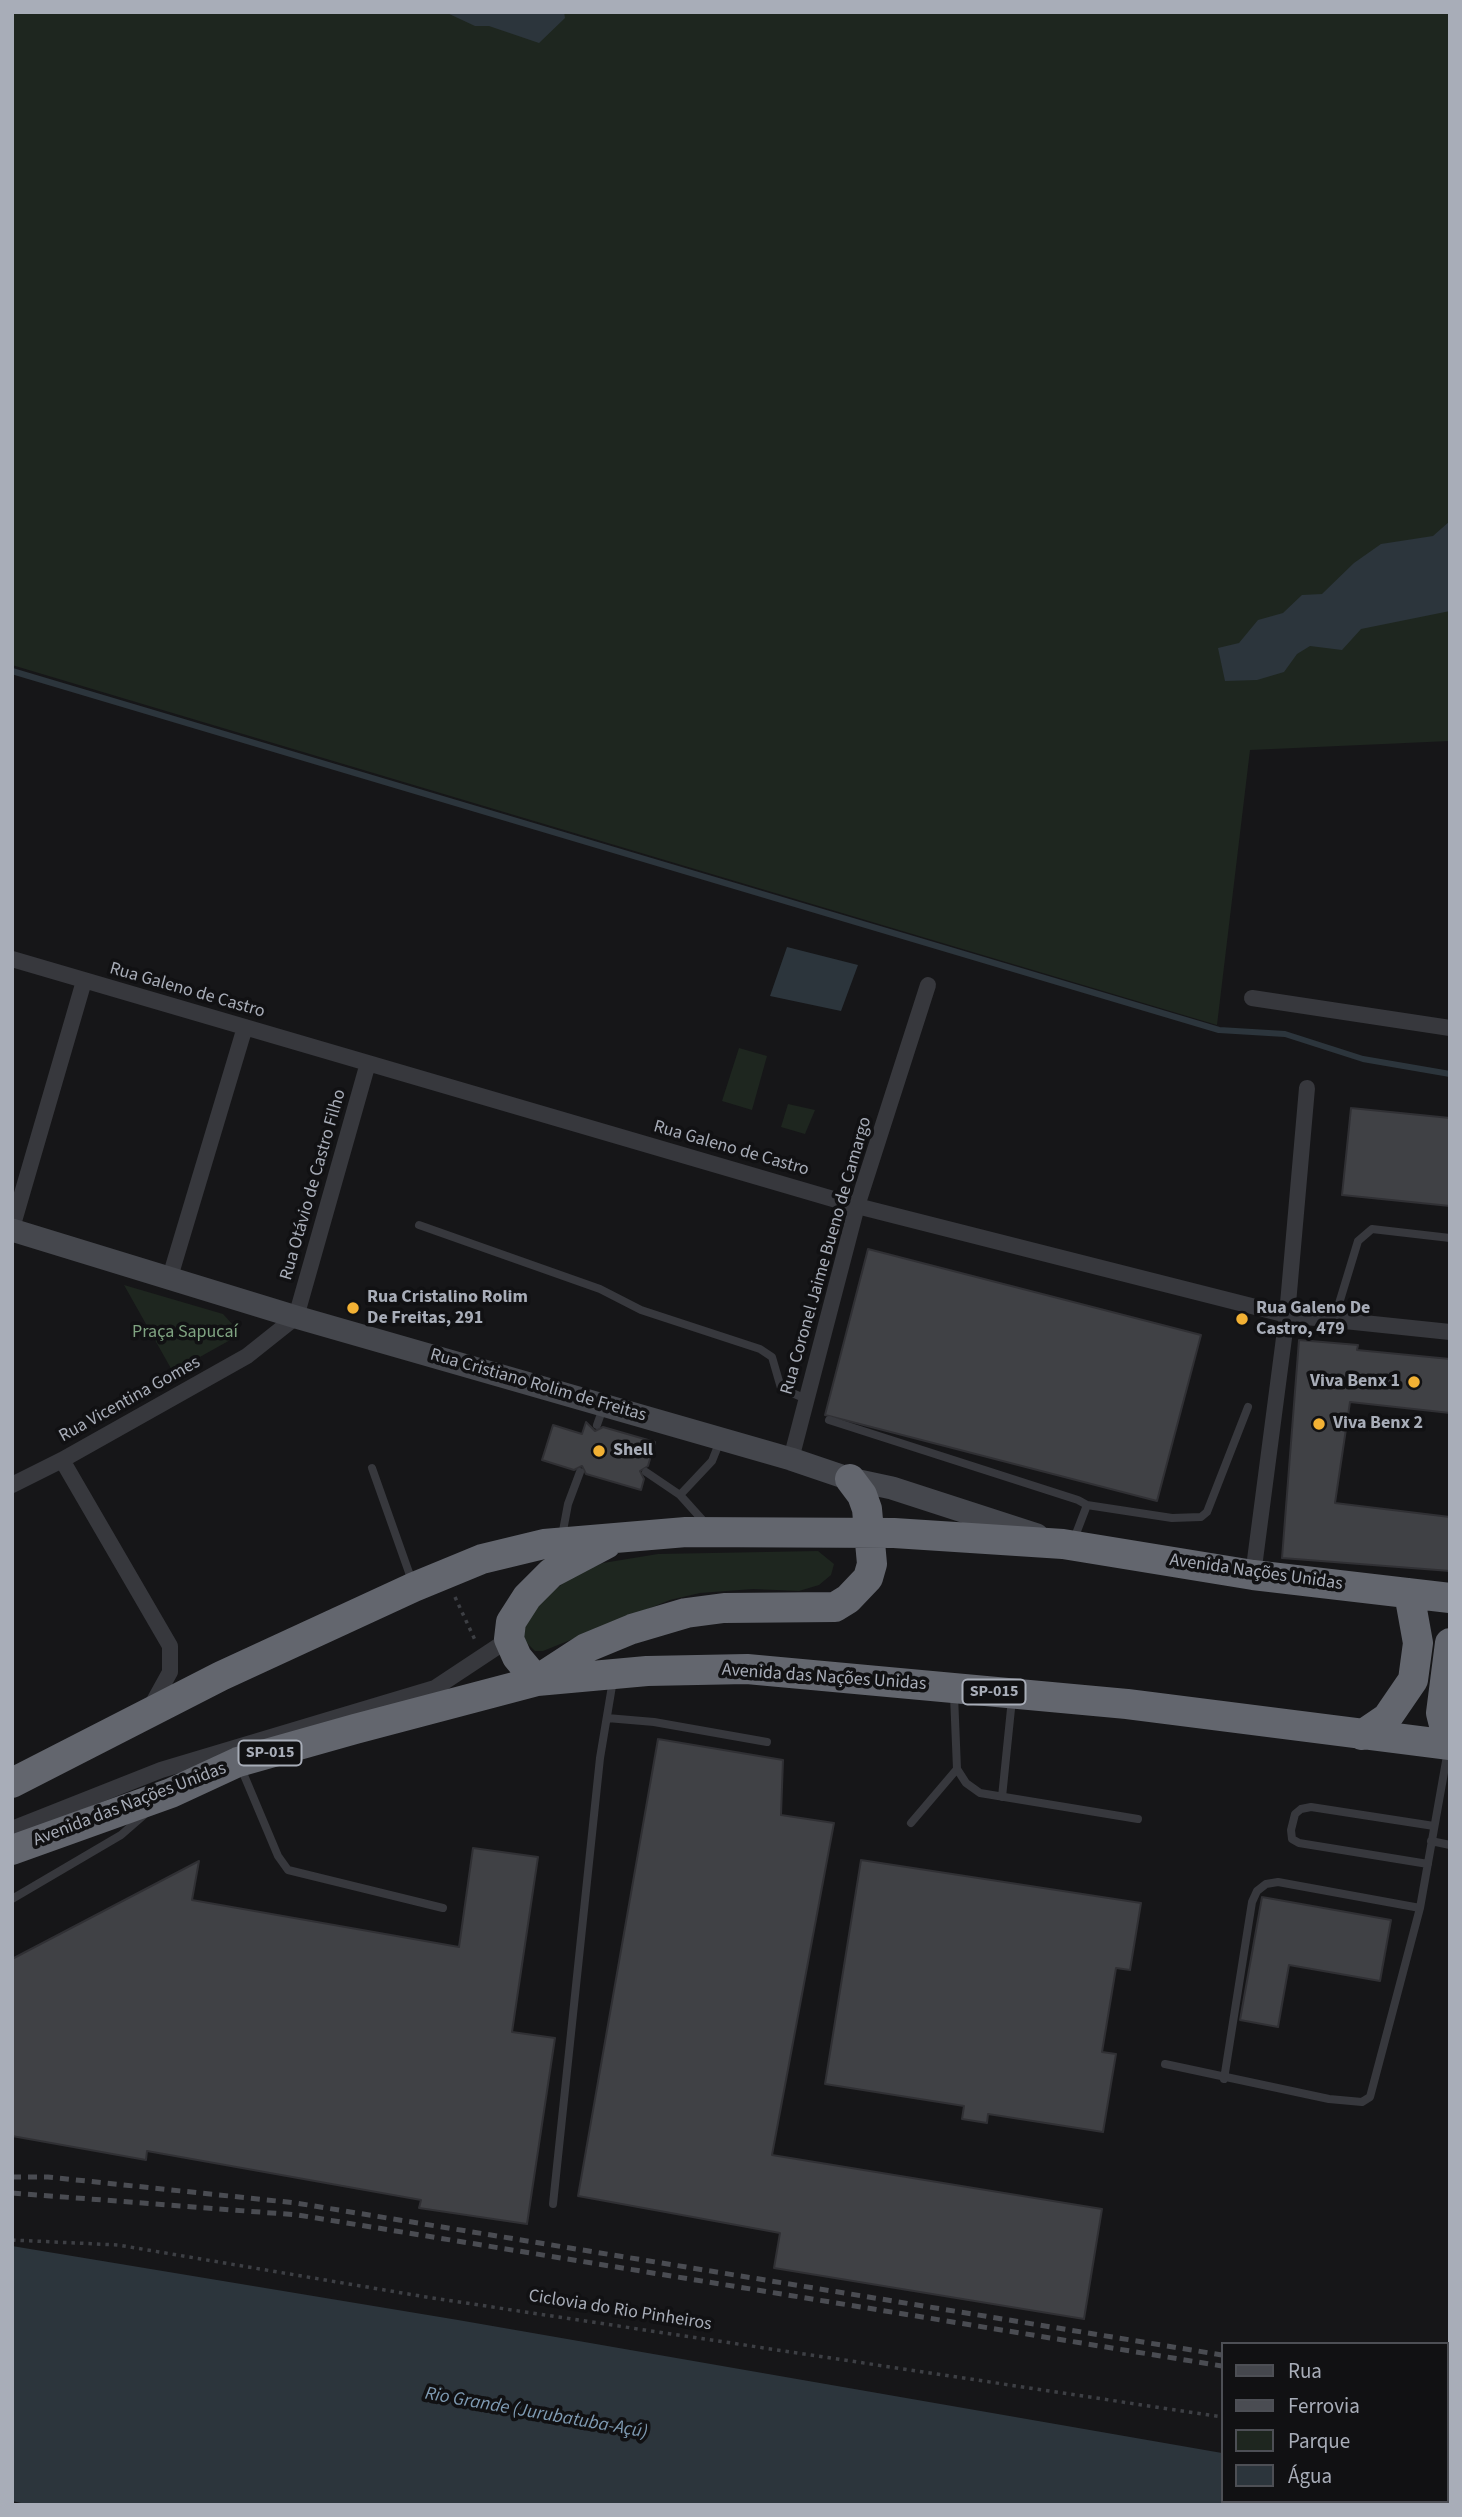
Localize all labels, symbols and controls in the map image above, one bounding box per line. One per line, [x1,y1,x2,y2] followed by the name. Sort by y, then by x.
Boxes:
[107,958,267,1024] street label: Rua Galeno de Castro
[276,1087,352,1283] street label: Rua Otávio de Castro Filho
[777,1115,877,1397] street label: Rua Coronel Jaime Bueno de Camargo
[651,1116,811,1182] street label: Rua Galeno de Castro
[367,1287,528,1330] place label: Rua Cristalino Rolim De Freitas, 291
[1256,1298,1370,1340] place label: Rua Galeno De Castro, 479
[345,1300,361,1316] marker: Rua Cristalino Rolim De Freitas, 291
[1234,1311,1250,1327] marker: Rua Galeno De Castro, 479
[132,1322,238,1344] park label: Praça Sapucaí
[427,1345,649,1427] street label: Rua Cristiano Rolim de Freitas
[56,1352,204,1448] street label: Rua Vicentina Gomes
[1310,1371,1400,1393] place label: Viva Benx 1
[1406,1374,1422,1390] marker: Viva Benx 1
[1333,1413,1423,1435] place label: Viva Benx 2
[1311,1416,1327,1432] marker: Viva Benx 2
[613,1440,653,1462] place label: Shell
[591,1443,607,1459] marker: Shell
[1168,1550,1344,1596] street label: Avenida Nações Unidas
[721,1660,927,1696] street label: Avenida das Nações Unidas
[962,1680,1026,1704] road number: SP-015
[238,1740,302,1765] road number: SP-015
[30,1758,230,1852] street label: Avenida das Nações Unidas
[527,2286,713,2336] street label: Ciclovia do Rio Pinheiros
[1220,2342,1448,2503] legend
[1288,2356,1322,2386] text: Rua
[423,2383,649,2445] water label: Rio Grande (Jurubatuba-Açú)
[1288,2391,1360,2421] text: Ferrovia
[1288,2426,1350,2456] text: Parque
[1288,2461,1332,2491] text: Água

